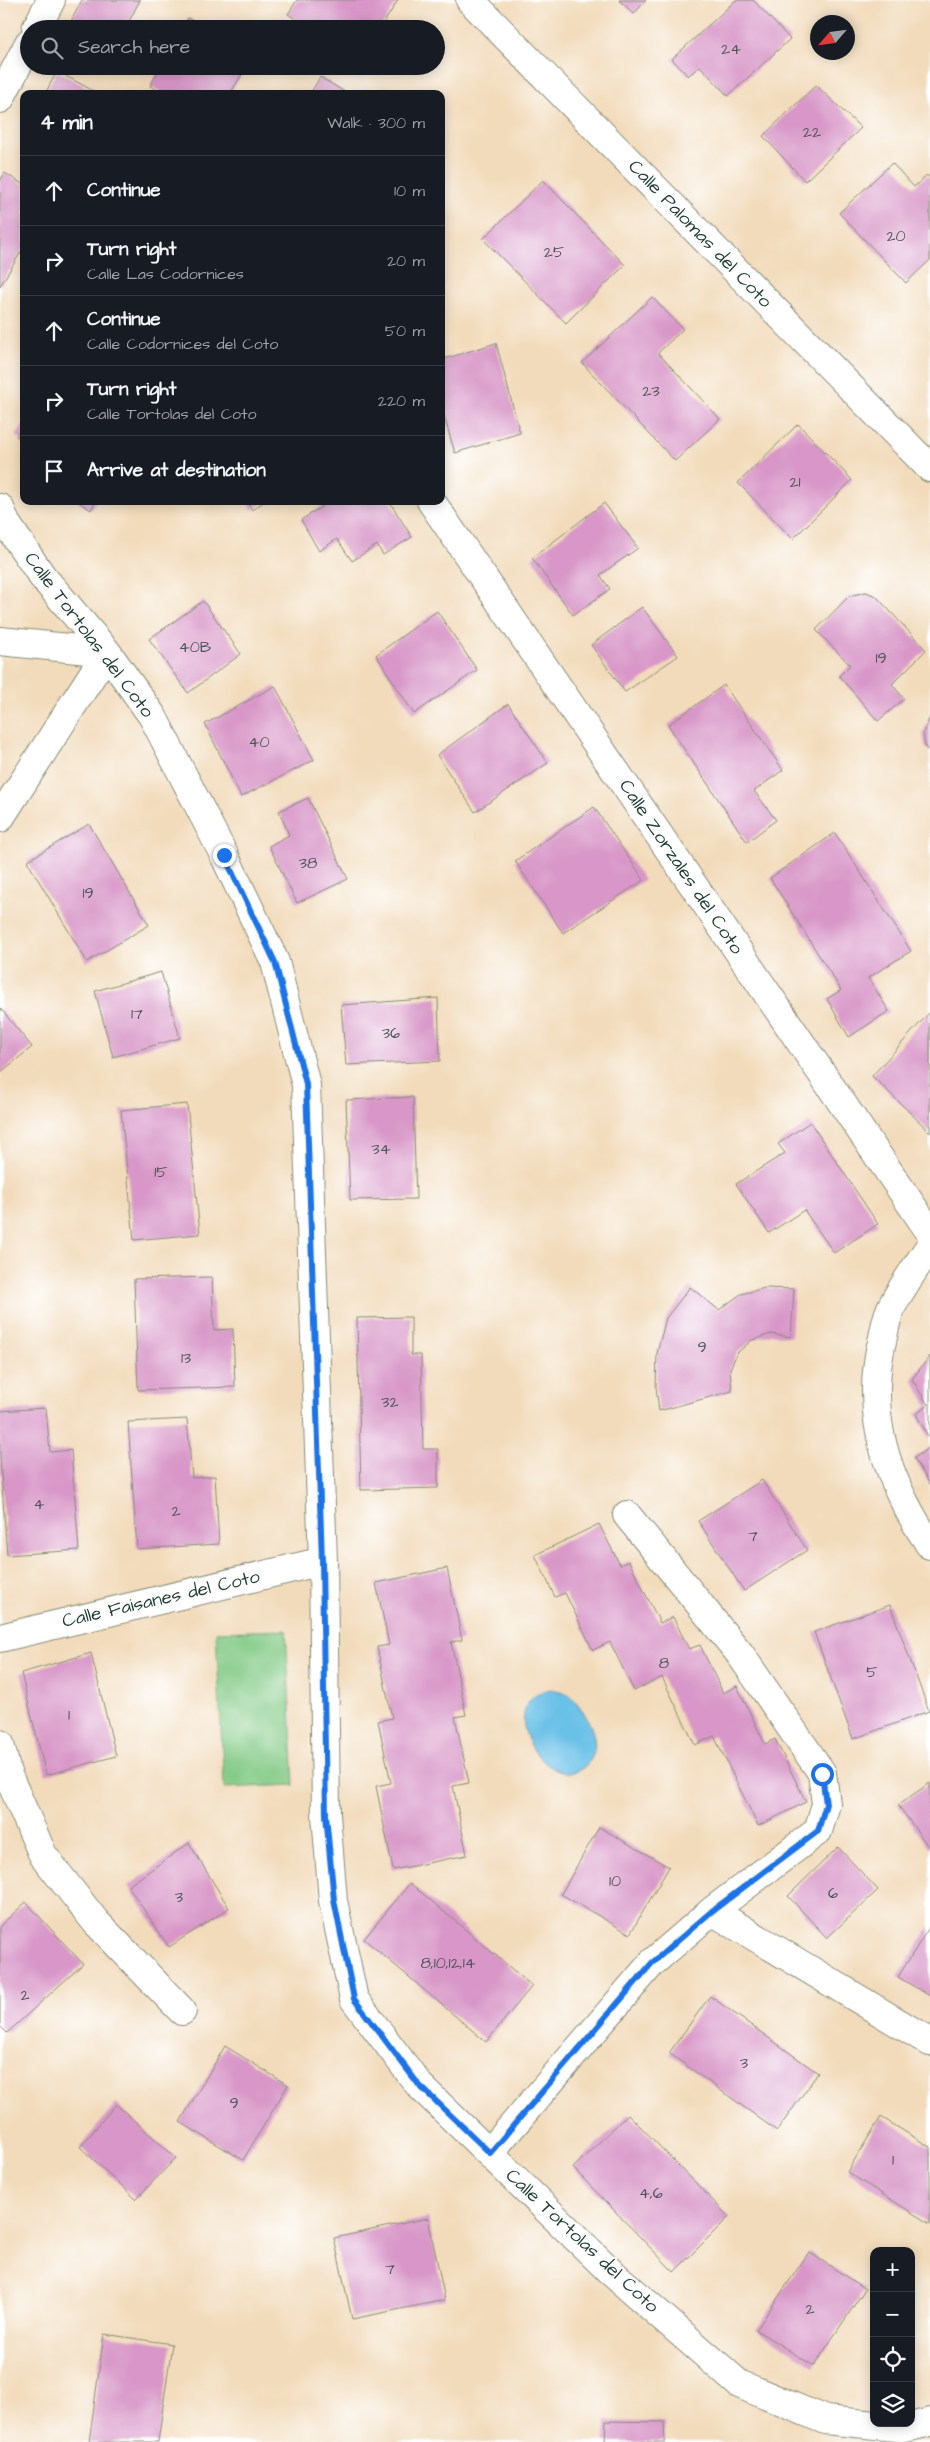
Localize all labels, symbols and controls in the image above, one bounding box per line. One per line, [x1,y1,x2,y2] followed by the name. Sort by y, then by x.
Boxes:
[810,15,855,60] north arrow
[20,20,445,75] search box
[38,34,66,62] icon: search
[78,34,190,61] text: Search here
[721,38,741,60] house number: 24
[40,108,93,137] text: 4 min
[327,112,425,134] text: Walk · 300 m
[803,121,821,143] house number: 22
[622,154,778,315] street label: Calle Palomas del Coto
[40,177,68,205] icon: ahead
[87,177,161,204] text: Continue
[394,180,425,202] text: 10 m
[886,225,906,247] house number: 20
[87,236,176,263] text: Turn right
[544,241,565,263] house number: 25
[40,247,68,275] icon: right
[387,250,425,272] text: 20 m
[87,263,244,285] text: Calle Las Codornices
[87,306,161,333] text: Continue
[40,317,68,345] icon: ahead
[385,320,425,342] text: 50 m
[87,333,278,355] text: Calle Codornices del Coto
[87,376,176,403] text: Turn right
[642,380,660,402] house number: 23
[40,387,68,415] icon: right
[378,390,425,412] text: 220 m
[87,403,257,425] text: Calle Tortolas del Coto
[40,457,68,485] icon: arrive
[87,457,266,484] text: Arrive at destination
[789,471,801,493] house number: 21
[18,547,161,724] street label: Calle Tortolas del Coto
[179,636,212,658] house number: 40B
[875,647,887,669] house number: 19
[249,731,269,753] house number: 40
[612,774,750,960] street label: Calle Zorzales del Coto
[213,844,236,867] route end
[299,852,317,874] house number: 38
[82,882,94,904] house number: 19
[131,1003,143,1025] house number: 17
[382,1022,400,1044] house number: 36
[371,1138,391,1160] house number: 34
[154,1161,168,1183] house number: 15
[697,1336,707,1358] house number: 9
[181,1347,191,1369] house number: 13
[381,1391,399,1413] house number: 32
[34,1493,45,1515] house number: 4
[171,1500,181,1522] house number: 2
[748,1525,758,1547] house number: 7
[60,1563,263,1635] street label: Calle Faisanes del Coto
[659,1652,669,1674] house number: 8
[866,1661,878,1683] house number: 5
[68,1704,70,1726] house number: 1
[811,1763,834,1786] route start
[609,1870,621,1892] house number: 10
[828,1882,838,1904] house number: 6
[175,1886,183,1908] house number: 3
[420,1952,476,1974] house number: 8,10,12,14
[20,1984,30,2006] house number: 2
[740,2052,748,2074] house number: 3
[229,2092,239,2114] house number: 9
[892,2149,894,2171] house number: 1
[499,2162,665,2320] street label: Calle Tortolas del Coto
[639,2182,663,2204] house number: 4,6
[870,2247,915,2427] map controls
[870,2247,915,2292] button: +
[385,2258,395,2280] house number: 7
[870,2292,915,2337] button: −
[805,2298,815,2320] house number: 2
[870,2337,915,2382] button: locate
[870,2382,915,2427] button: layers

